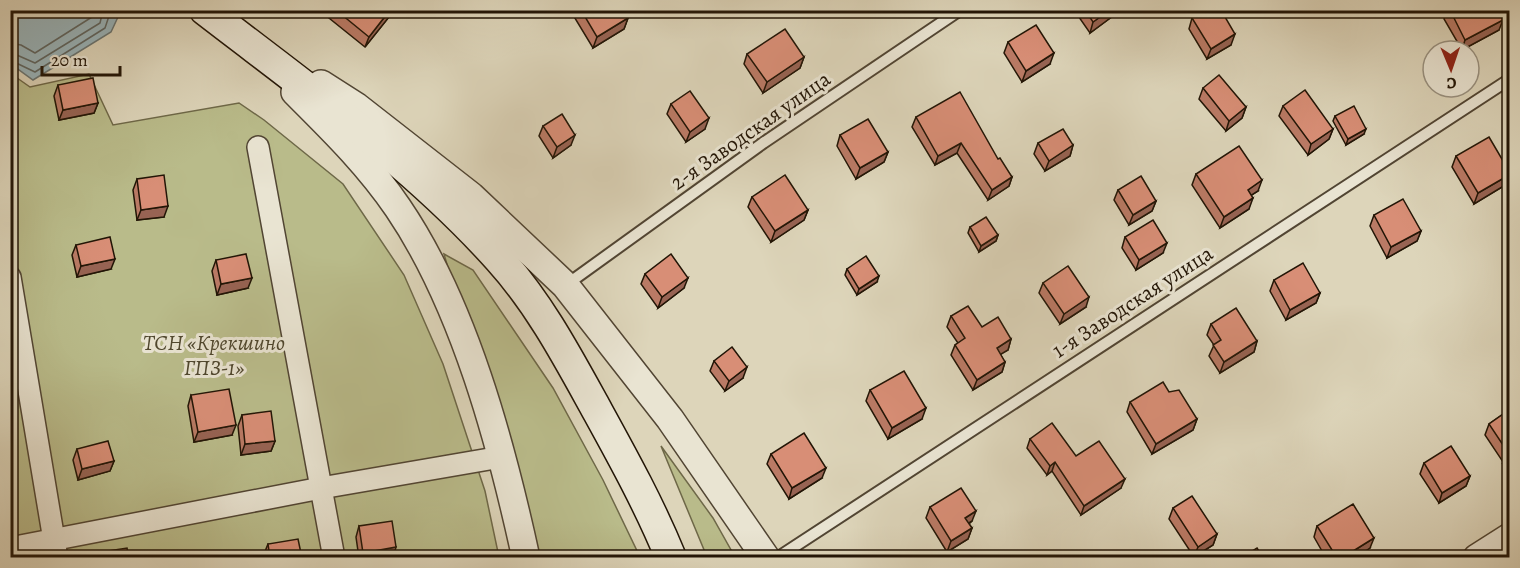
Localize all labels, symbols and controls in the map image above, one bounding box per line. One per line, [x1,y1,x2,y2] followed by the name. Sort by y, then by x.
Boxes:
[42,39,120,77] scale bar
[1421,39,1481,99] north arrow
[51,48,88,72] text: 20 m
[664,64,837,197] street label: 2-я Заводская улица
[1446,72,1457,94] text: С
[1046,238,1220,365] street label: 1-я Заводская улица
[143,328,285,383] park label: ТСН «Крекшино ГПЗ-1»

